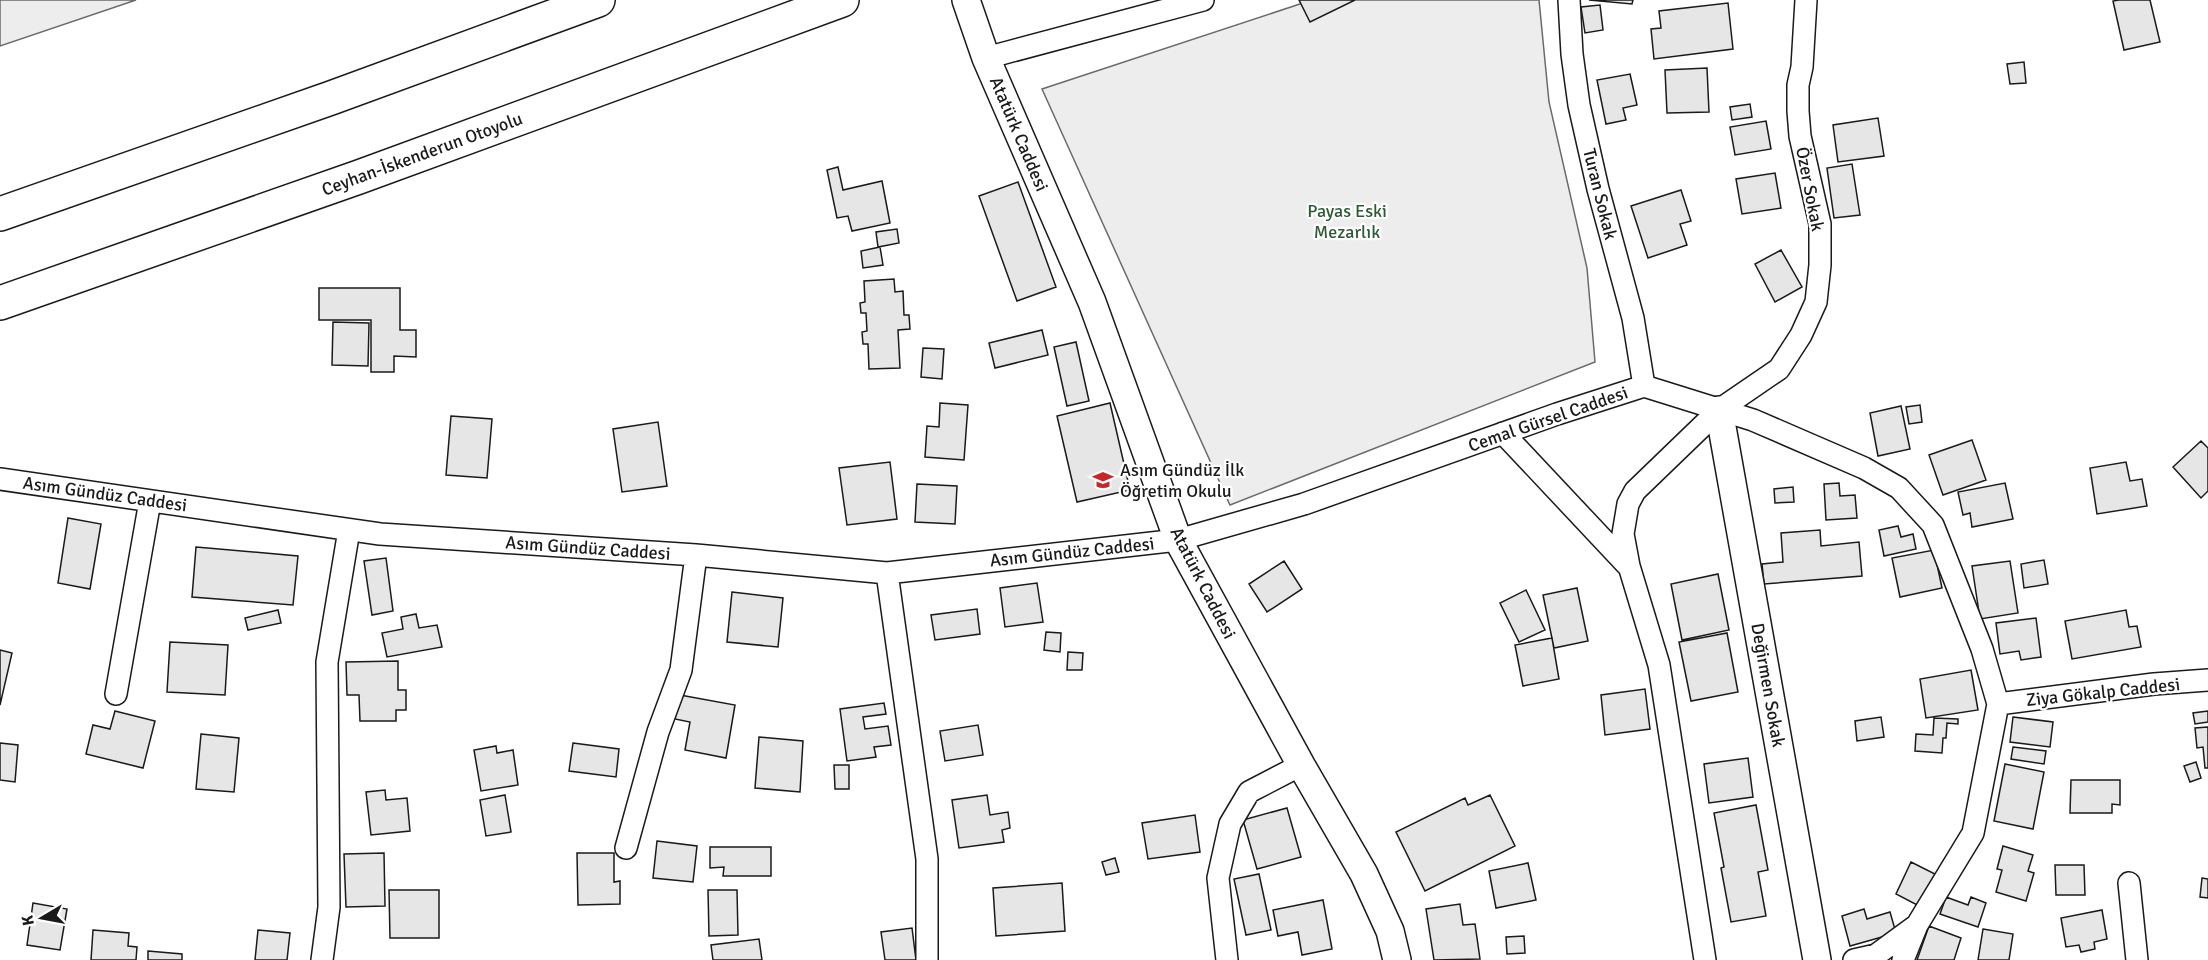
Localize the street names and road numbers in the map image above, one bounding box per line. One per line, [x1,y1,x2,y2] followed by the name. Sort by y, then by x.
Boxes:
[985,73,1053,195] street label: Atatürk Caddesi
[319,107,525,201] street label: Ceyhan-İskenderun Otoyolu
[1791,145,1829,233] street label: Özer Sokak
[1578,146,1622,242] street label: Turan Sokak
[1465,381,1631,457] street label: Cemal Gürsel Caddesi
[22,472,188,516] street label: Asım Gündüz Caddesi
[1165,523,1241,643] street label: Atatürk Caddesi
[505,531,671,565] street label: Asım Gündüz Caddesi
[989,532,1155,572] street label: Asım Gündüz Caddesi
[1746,621,1790,749] street label: Değirmen Sokak
[2025,673,2181,711] street label: Ziya Gökalp Caddesi

